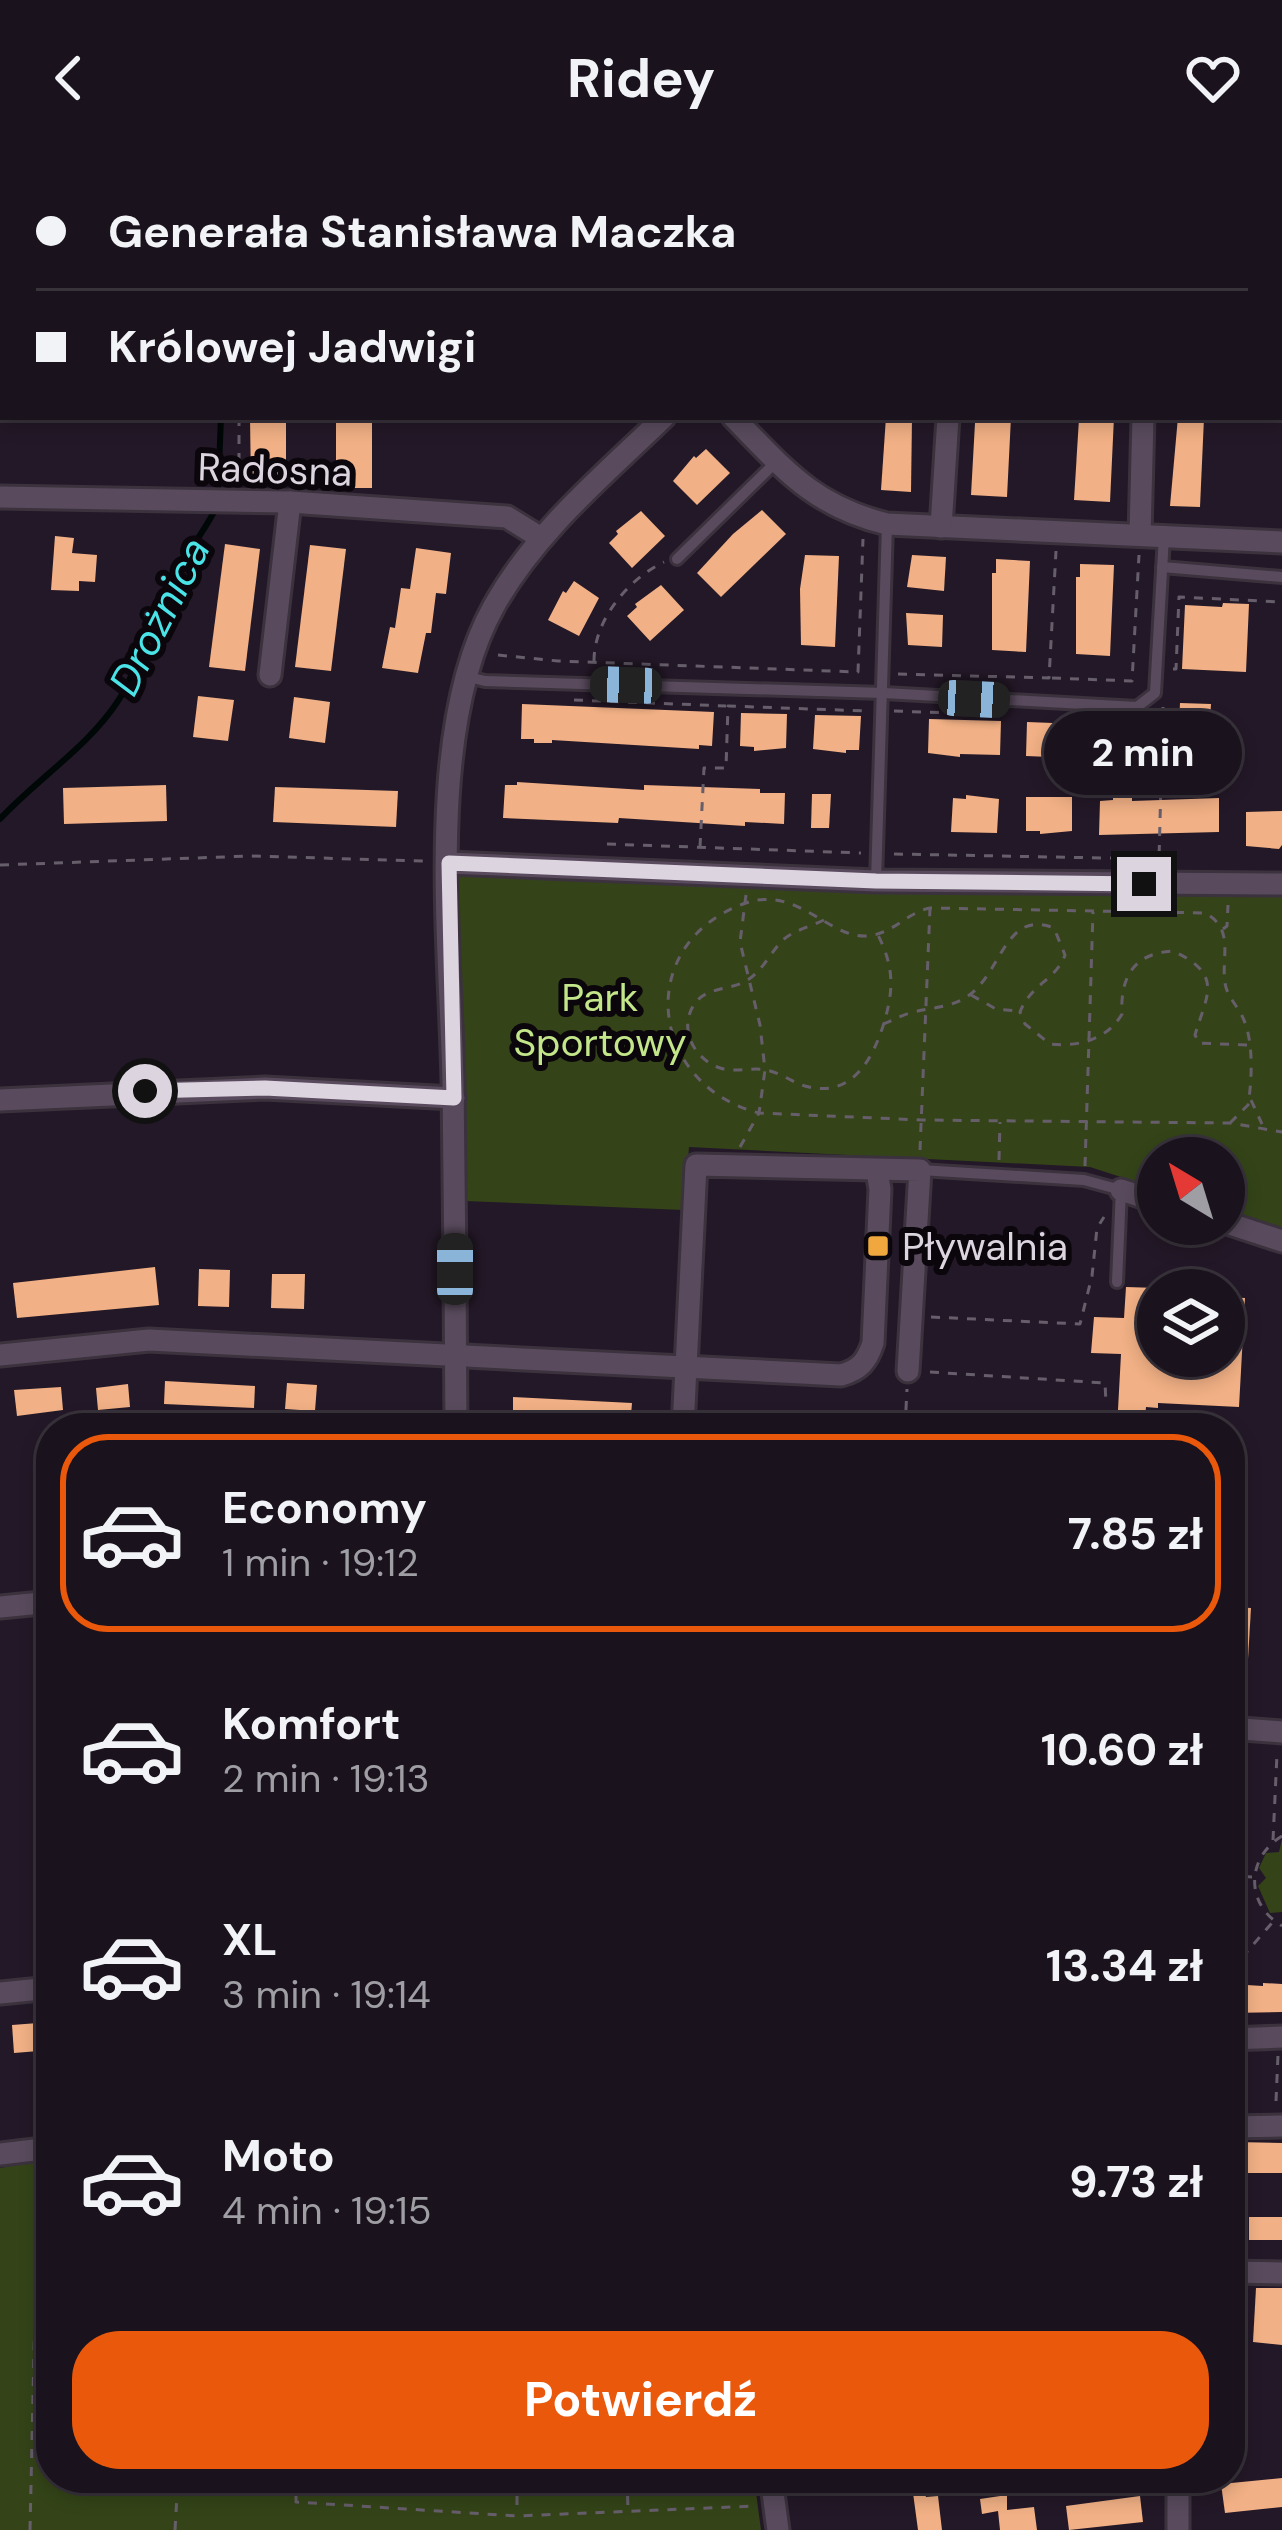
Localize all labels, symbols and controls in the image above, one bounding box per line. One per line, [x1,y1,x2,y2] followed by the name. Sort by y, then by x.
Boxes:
[567,43,715,114] text: Ridey
[36,45,102,111] icon: back
[1180,45,1246,111] icon: heart
[108,202,736,261] text: Generała Stanisława Maczka
[108,317,476,376] text: Królowej Jadwigi
[197,441,353,498] street label: Radosna
[96,528,222,704] water label: Drożnica
[589,666,663,704] car
[937,679,1011,719] car
[1045,710,1243,794] callout: 2 min
[1091,727,1195,778] text: 2 min
[1117,857,1171,911] route end
[513,972,687,1068] park label: Park Sportowy
[118,1064,172,1118] route start
[1137,1137,1245,1245] north arrow
[1137,1137,1245,1377] map controls
[902,1221,1068,1272] place label: Pływalnia
[437,1233,473,1305] car
[865,1233,891,1259] marker: Pływalnia
[1137,1269,1245,1377] button: layers
[222,1478,427,1537] text: Economy
[78,1479,186,1587] icon: car
[1068,1504,1203,1563] text: 7.85 zł
[222,1537,419,1588] text: 1 min · 19:12
[222,1694,400,1753] text: Komfort
[78,1695,186,1803] icon: car
[1041,1720,1203,1779] text: 10.60 zł
[222,1753,430,1804] text: 2 min · 19:13
[222,1910,277,1969] text: XL
[78,1911,186,2019] icon: car
[1046,1936,1203,1995] text: 13.34 zł
[222,1969,431,2020] text: 3 min · 19:14
[222,2126,335,2185] text: Moto
[78,2127,186,2235] icon: car
[1069,2152,1203,2211] text: 9.73 zł
[222,2185,432,2236] text: 4 min · 19:15
[72,2331,1209,2469] button: Potwierdź

